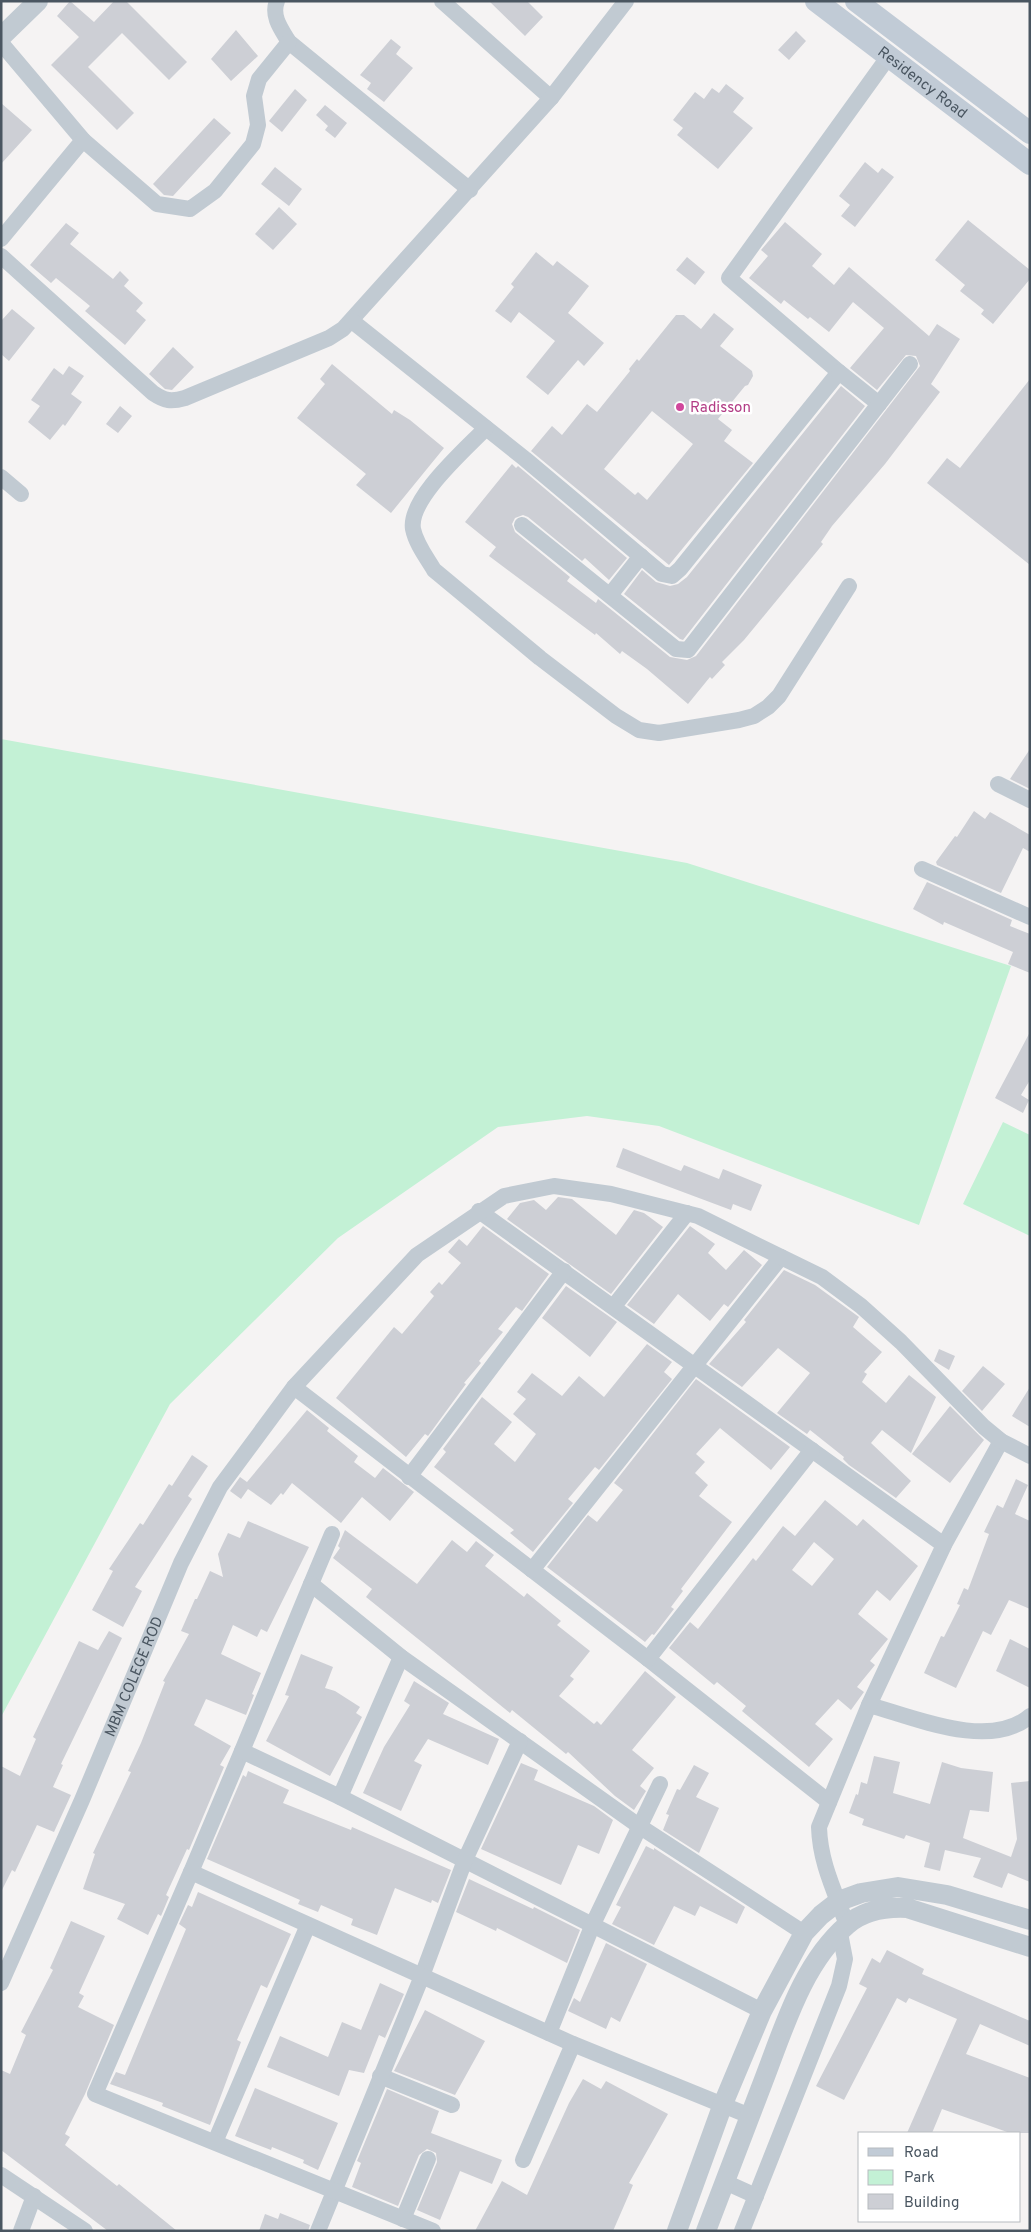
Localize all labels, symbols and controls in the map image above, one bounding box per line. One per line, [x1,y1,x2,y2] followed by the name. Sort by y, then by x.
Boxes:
[873,43,970,124] street label: Residency Road
[690,399,751,418] place label: Radisson
[674,401,686,413] marker: Radisson
[101,1614,169,1740] street label: MBM COLEGE ROD
[858,2132,1021,2222] legend
[904,2144,939,2163] text: Road
[904,2169,935,2188] text: Park
[904,2194,959,2213] text: Building

